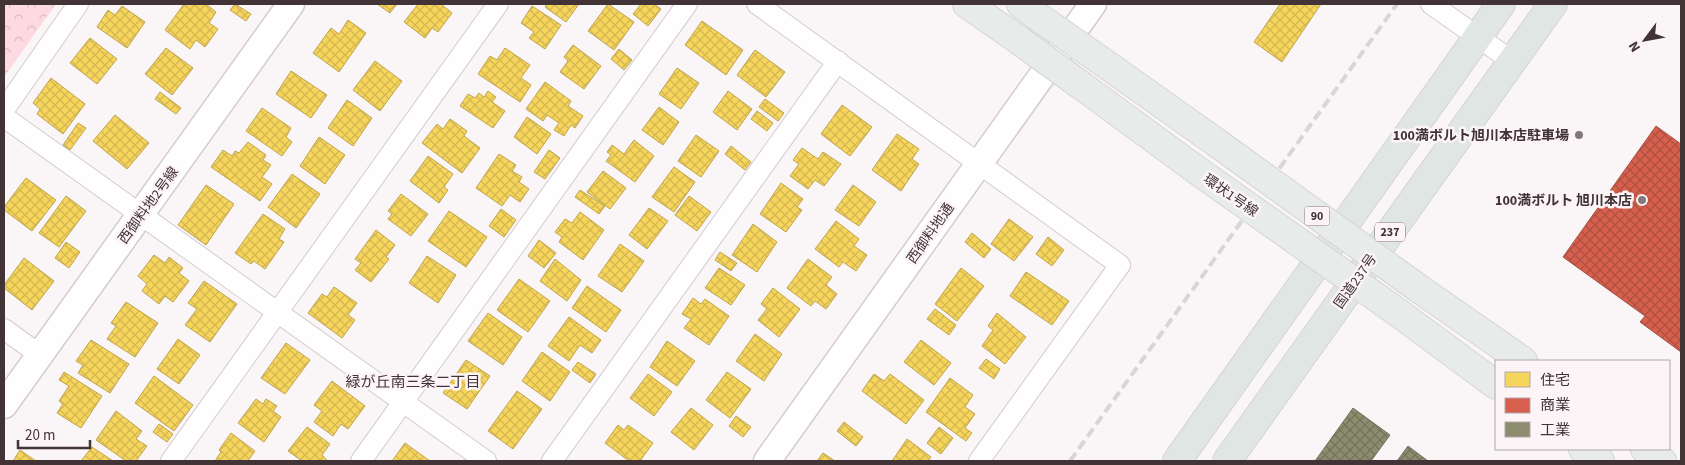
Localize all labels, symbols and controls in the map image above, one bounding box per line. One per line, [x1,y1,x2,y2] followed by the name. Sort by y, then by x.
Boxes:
[1620,15,1670,65] north arrow
[1624,37,1646,56] text: N
[1393,126,1569,146] place label: 100満ボルト旭川本店駐車場
[1573,129,1585,141] marker: 100満ボルト旭川本店駐車場
[114,163,184,248] street label: 西御料地2号線
[1199,170,1262,222] street label: 環状1号線
[1495,191,1632,211] place label: 100満ボルト 旭川本店
[1636,194,1648,206] marker: 100満ボルト 旭川本店
[903,199,959,268] street label: 西御料地通
[1304,207,1330,226] road number: 90
[1375,222,1405,242] road number: 237
[1330,250,1382,313] street label: 国道237号
[1495,360,1670,450] legend
[1540,370,1570,391] text: 住宅
[345,372,481,393] district label: 緑が丘南三条二丁目
[1540,395,1570,416] text: 商業
[18,418,90,450] scale bar
[1540,420,1570,441] text: 工業
[25,425,55,446] text: 20 m

